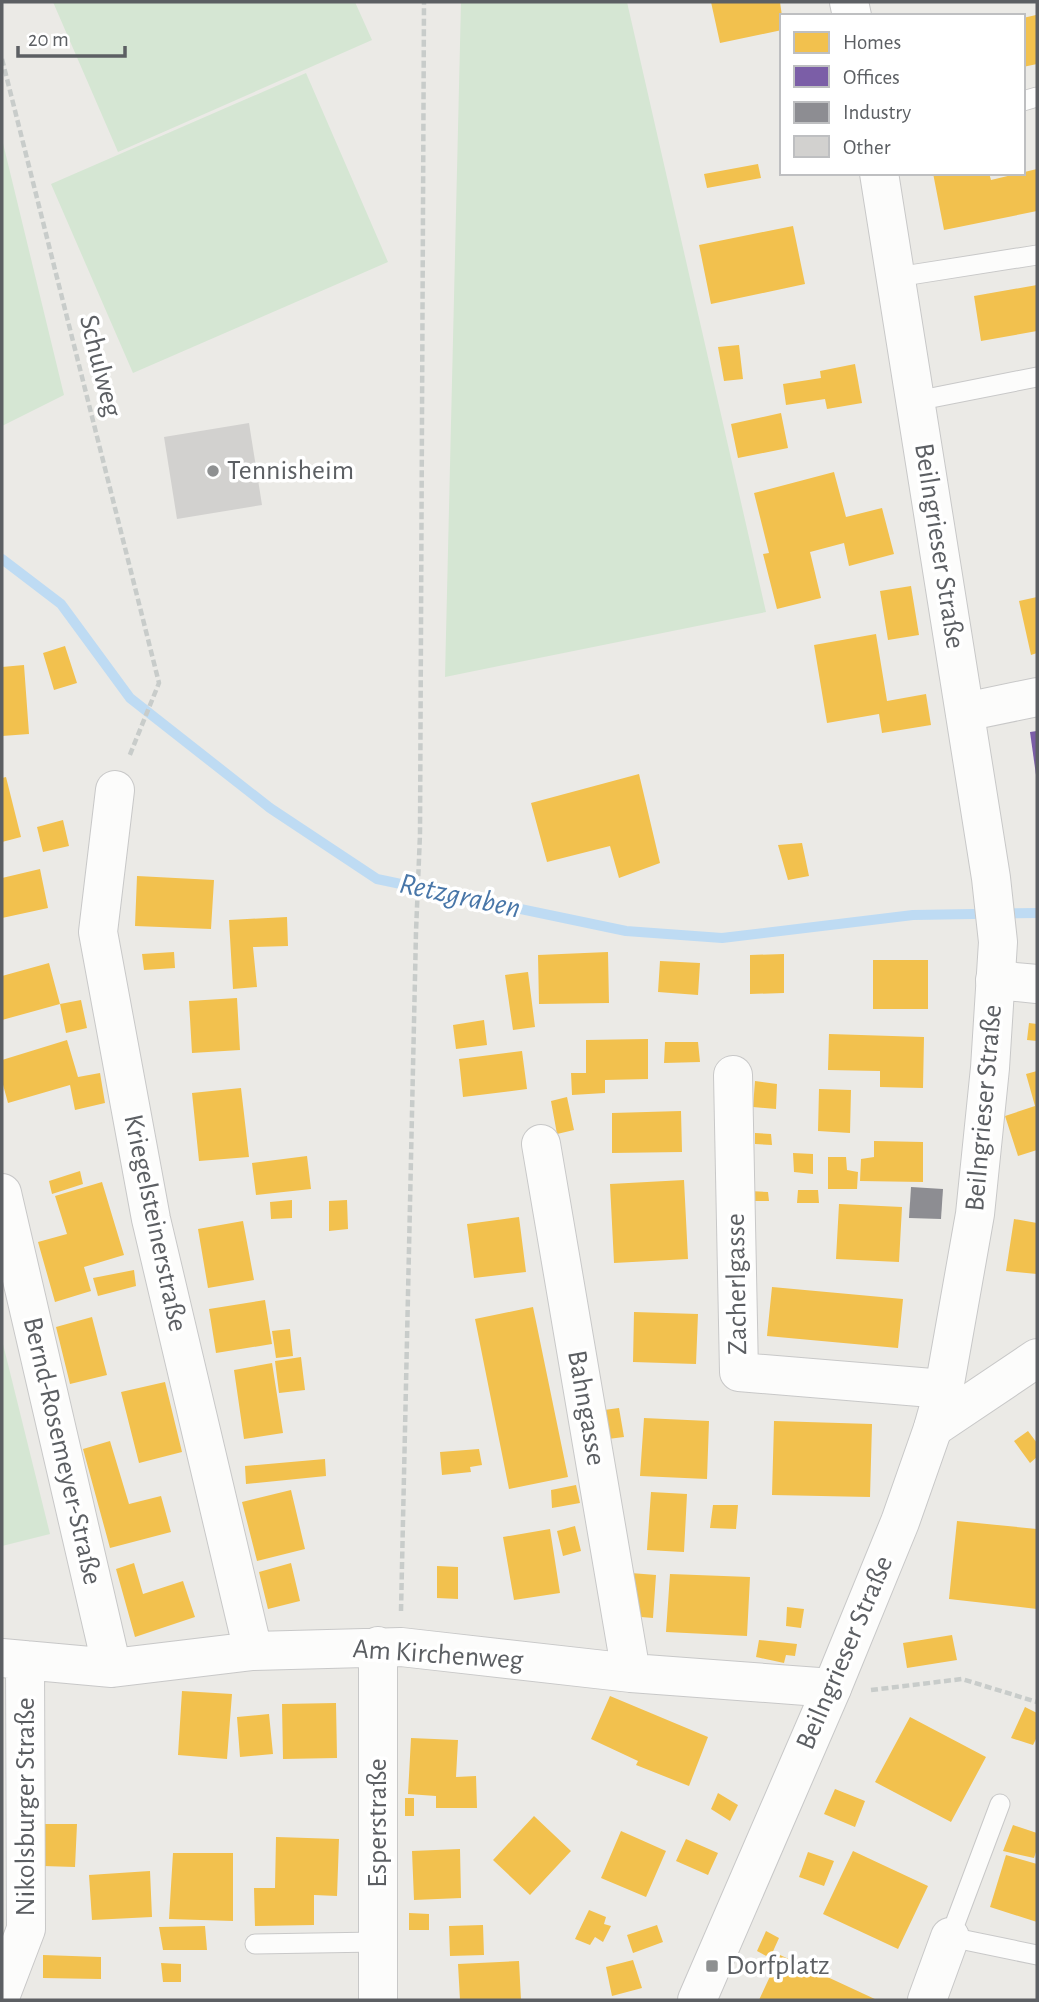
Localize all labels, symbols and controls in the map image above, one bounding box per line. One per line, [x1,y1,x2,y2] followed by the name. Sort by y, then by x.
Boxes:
[18,14,124,58] scale bar
[780,14,1025,175] legend
[28,29,69,50] text: 20 m
[843,32,901,53] text: Homes
[843,67,900,88] text: Offices
[843,102,911,123] text: Industry
[843,137,891,158] text: Other
[74,312,126,420] street label: Schulweg
[909,441,969,651] street label: Beilngrieser Straße
[227,457,354,485] place label: Tennisheim
[205,463,221,479] marker: Tennisheim
[397,869,523,923] water label: Retzgraben
[961,1003,1007,1213] street label: Beilngrieser Straße
[118,1112,192,1334] street label: Kriegelsteinerstraße
[722,1213,752,1355] street label: Zacherlgasse
[18,1315,106,1587] street label: Bernd-Rosemeyer-Straße
[562,1348,610,1468] street label: Bahngasse
[792,1552,898,1754] street label: Beilngrieser Straße
[352,1635,525,1675] street label: Am Kirchenweg
[12,1697,40,1917] street label: Nikolsburger Straße
[364,1758,392,1888] street label: Esperstraße
[726,1952,830,1980] place label: Dorfplatz
[704,1958,720,1974] marker: Dorfplatz

